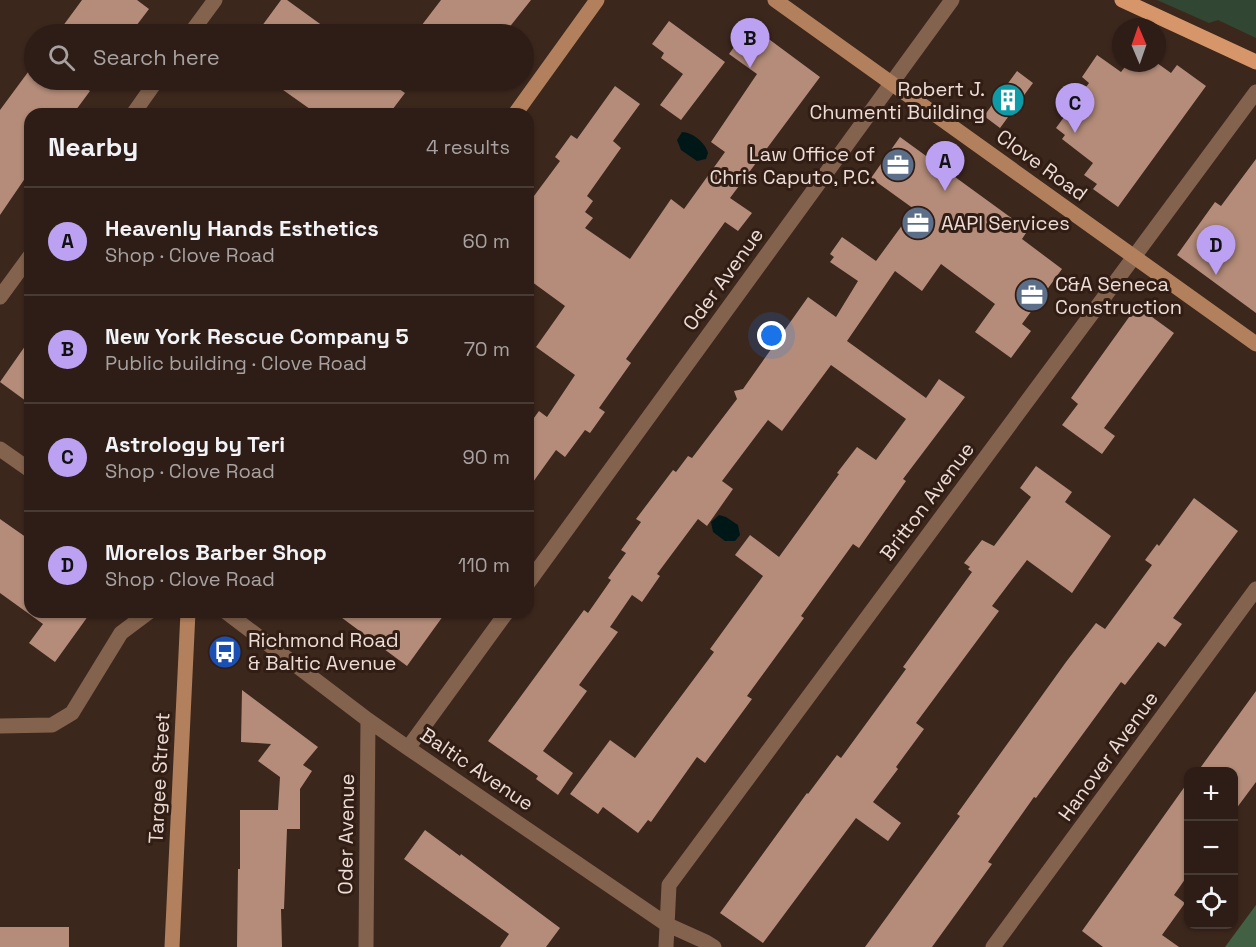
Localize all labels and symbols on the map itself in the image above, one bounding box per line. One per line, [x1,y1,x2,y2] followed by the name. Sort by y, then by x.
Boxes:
[1112,18,1166,72] north arrow
[730,19,770,68] pin: B
[809,76,985,125] place label: Robert J. Chumenti Building
[990,82,1026,118] building icon: Robert J. Chumenti Building
[1056,84,1094,133] pin: C
[991,123,1093,207] street label: Clove Road
[709,141,875,190] place label: Law Office of Chris Caputo, P.C.
[926,142,964,191] pin: A
[880,147,916,183] office icon: Law Office of Chris Caputo, P.C.
[900,205,936,241] office icon: AAPI Services
[941,210,1070,236] place label: AAPI Services
[677,222,769,336] street label: Oder Avenue
[1196,226,1236,275] pin: D
[1055,271,1182,320] place label: C&A Seneca Construction
[1014,277,1050,313] office icon: C&A Seneca Construction
[757,321,786,350] your location
[874,437,980,565] street label: Britton Avenue
[248,627,399,676] place label: Richmond Road & Baltic Avenue
[207,634,243,670] bus stop icon: Richmond Road & Baltic Avenue
[1052,686,1164,826] street label: Hanover Avenue
[143,712,175,844] street label: Targee Street
[415,722,539,816] street label: Baltic Avenue
[332,773,360,895] street label: Oder Avenue

